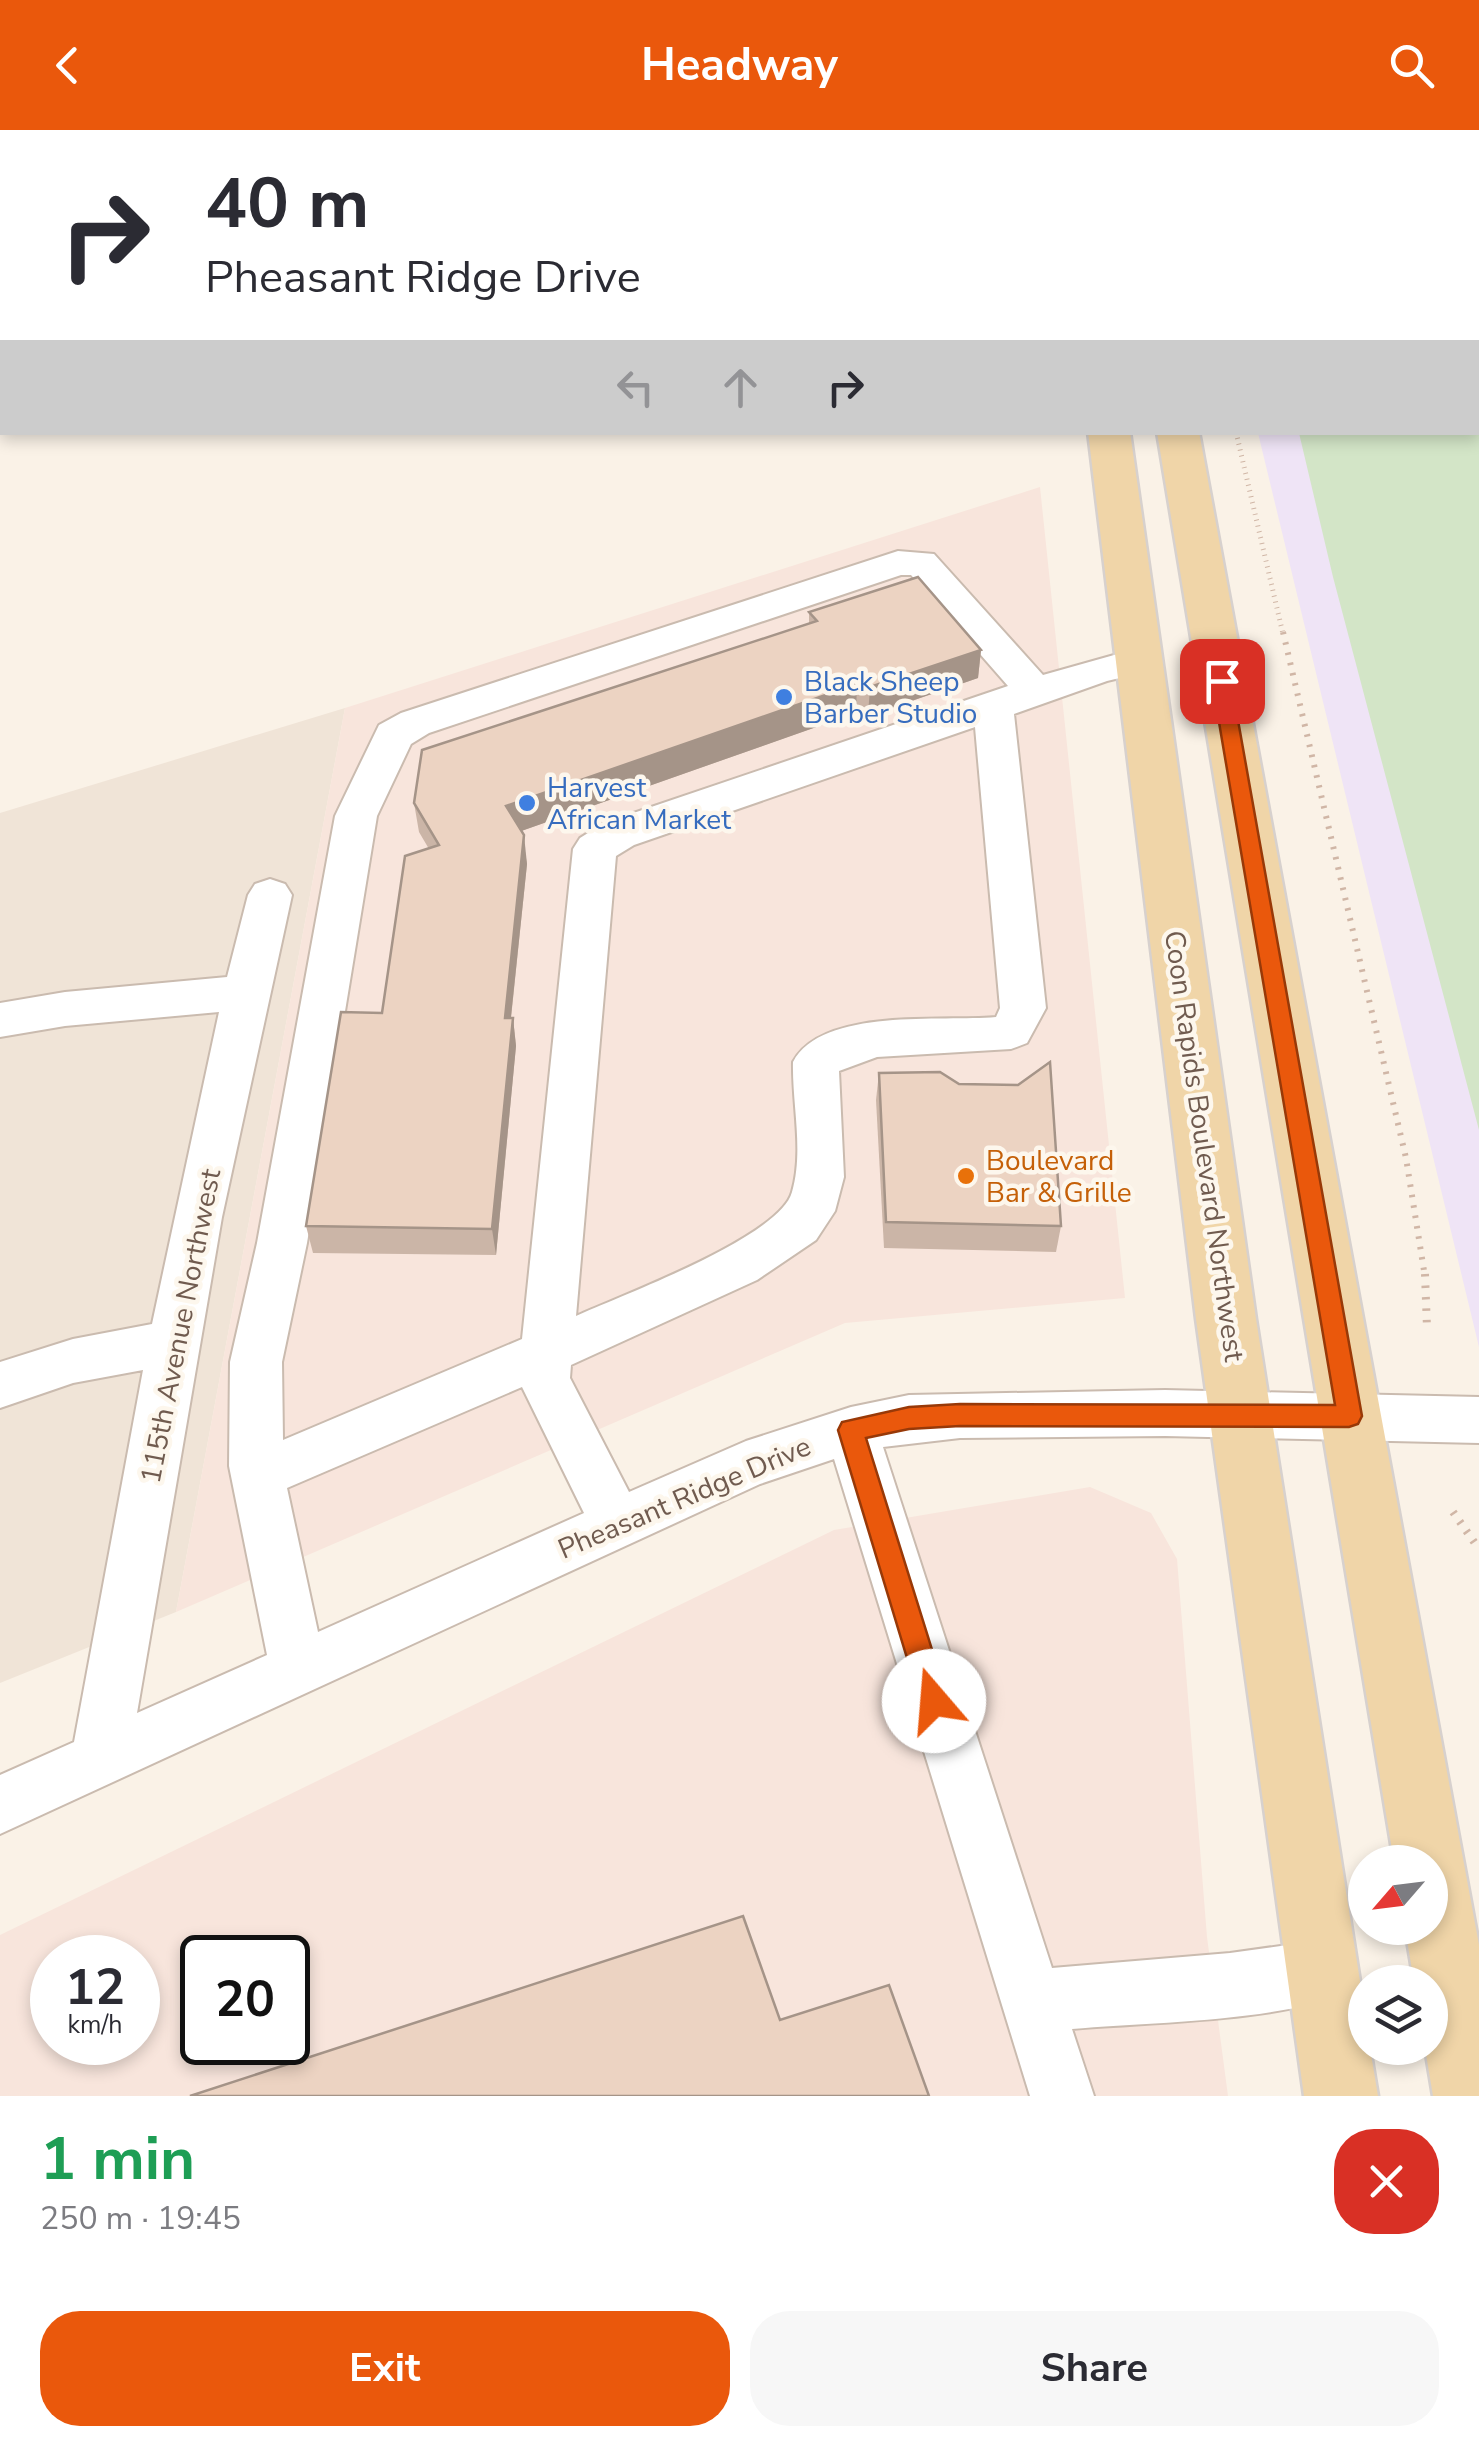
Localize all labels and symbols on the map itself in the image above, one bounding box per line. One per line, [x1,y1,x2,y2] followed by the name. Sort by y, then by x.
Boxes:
[1180,639,1265,724] pin
[804,663,977,733] place label: Black Sheep Barber Studio
[773,686,795,708] marker: Black Sheep Barber Studio
[547,769,731,839] place label: Harvest African Market
[516,792,538,814] marker: Harvest African Market
[1155,928,1253,1364] street label: Coon Rapids Boulevard Northwest
[986,1142,1132,1212] place label: Boulevard Bar & Grille
[132,1165,230,1487] street label: 115th Avenue Northwest
[955,1165,977,1187] marker: Boulevard Bar & Grille
[552,1427,817,1568] street label: Pheasant Ridge Drive
[882,1649,986,1753] position arrow
[1348,1845,1448,1945] north arrow
[180,1935,310,2065] speed limit sign: 20

